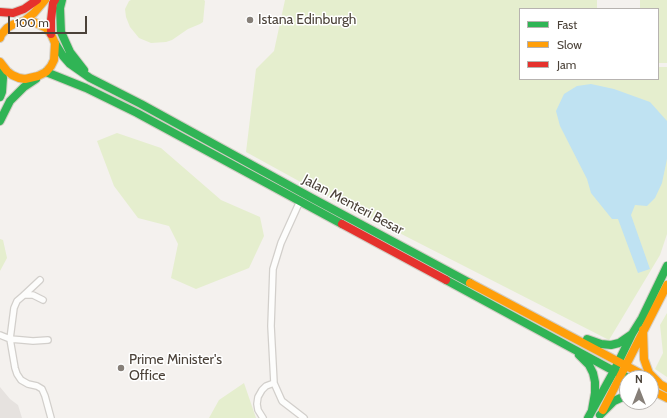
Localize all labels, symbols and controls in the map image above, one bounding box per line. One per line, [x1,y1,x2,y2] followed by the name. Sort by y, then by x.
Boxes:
[10,8,89,34] scale bar
[519,8,659,80] legend
[258,12,356,28] place label: Istana Edinburgh
[15,15,49,30] text: 100 m
[245,15,255,25] marker: Istana Edinburgh
[557,17,577,32] text: Fast
[557,37,582,52] text: Slow
[557,57,576,72] text: Jam
[300,171,406,239] street label: Jalan Menteri Besar
[129,352,222,384] place label: Prime Minister's Office
[116,363,126,373] marker: Prime Minister's Office
[619,370,659,410] north arrow
[635,372,643,386] text: N

